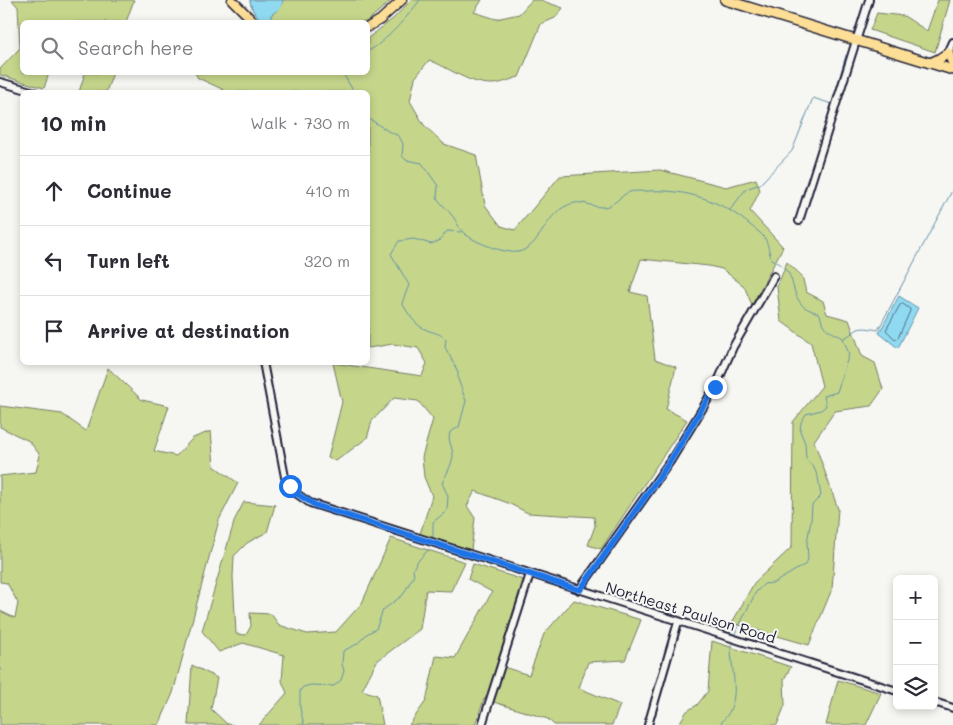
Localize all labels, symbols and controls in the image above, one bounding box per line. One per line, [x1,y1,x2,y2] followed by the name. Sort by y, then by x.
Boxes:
[20,20,370,75] search box
[38,34,66,62] icon: search
[78,35,194,60] text: Search here
[40,109,106,136] text: 10 min
[250,112,350,133] text: Walk · 730 m
[40,177,68,205] icon: ahead
[87,178,172,203] text: Continue
[306,180,350,201] text: 410 m
[40,247,68,275] icon: left
[87,248,170,273] text: Turn left
[304,250,350,271] text: 320 m
[40,317,68,345] icon: arrive
[87,318,290,343] text: Arrive at destination
[704,376,727,399] route end
[279,475,302,498] route start
[893,575,938,710] map controls
[893,575,938,620] button: +
[603,577,779,647] street label: Northeast Paulson Road
[893,620,938,665] button: −
[893,665,938,710] button: layers

